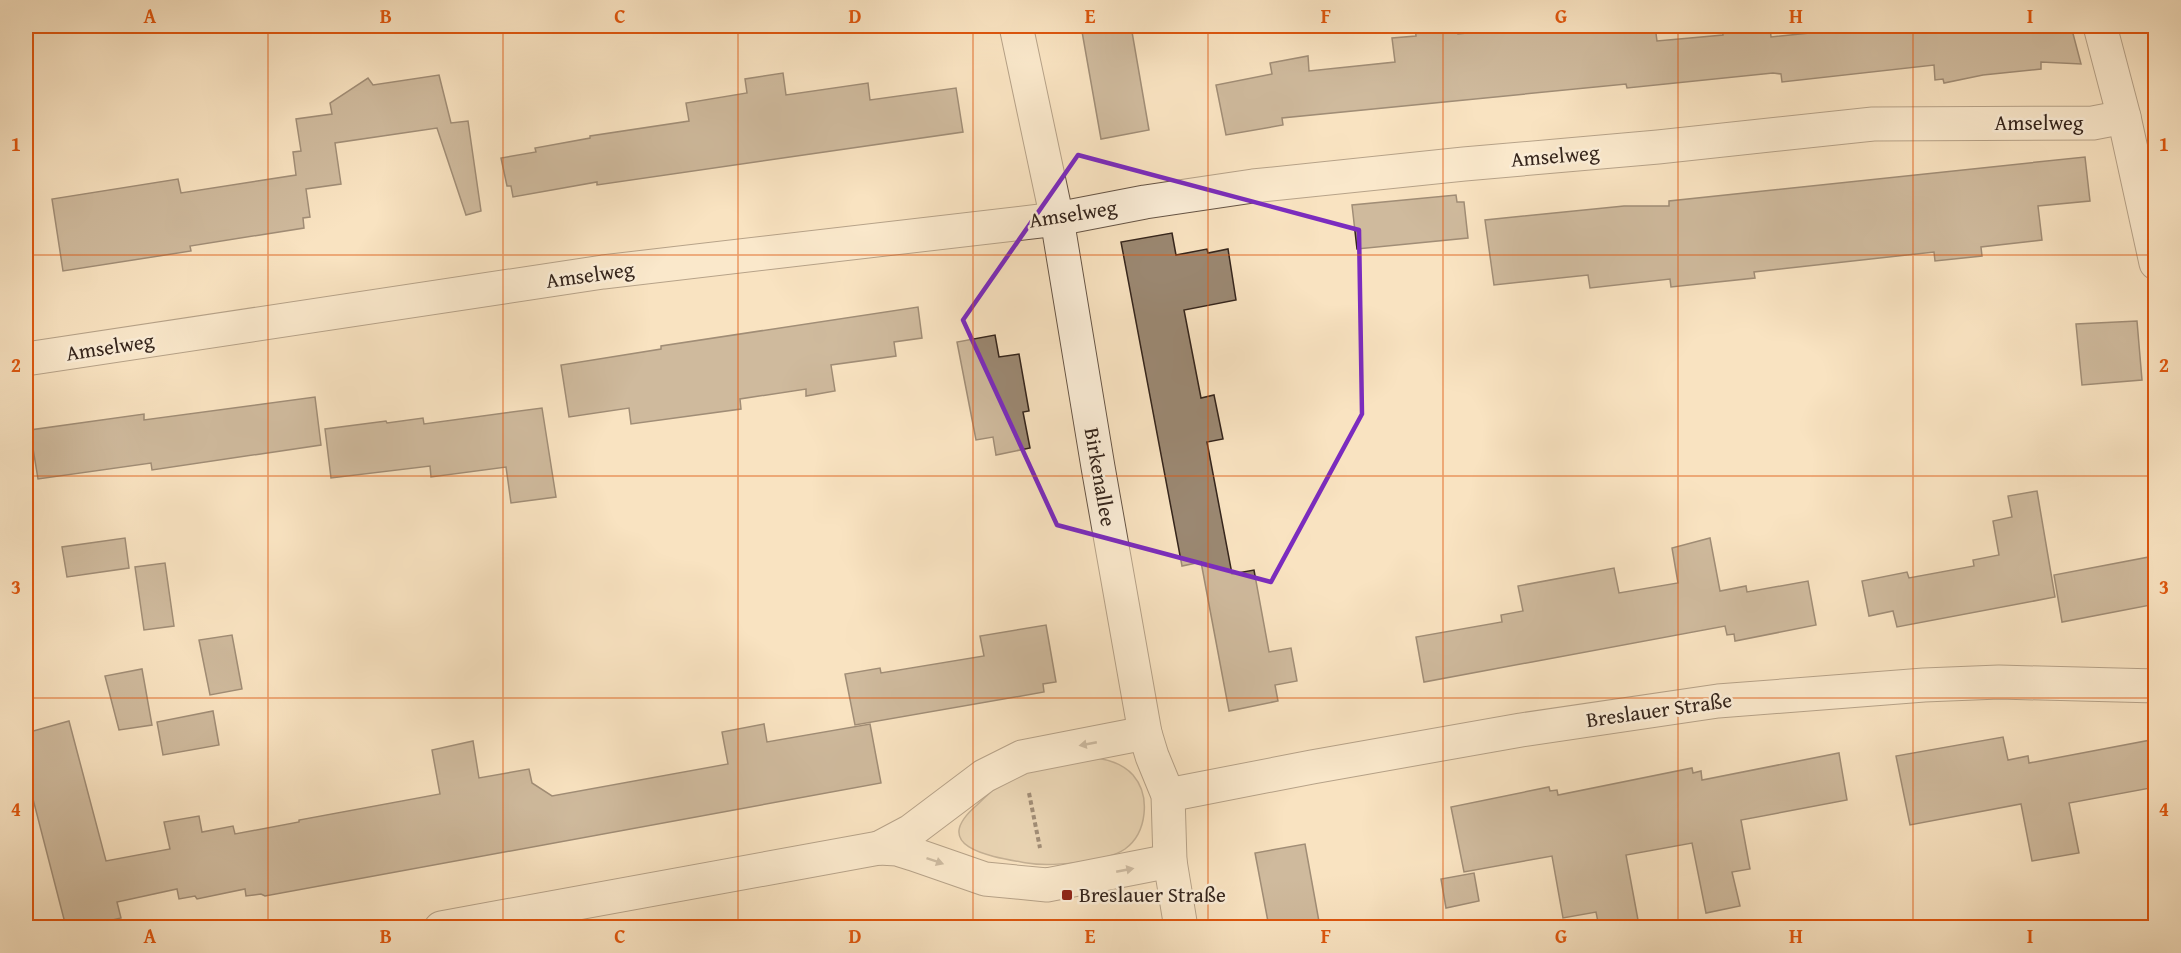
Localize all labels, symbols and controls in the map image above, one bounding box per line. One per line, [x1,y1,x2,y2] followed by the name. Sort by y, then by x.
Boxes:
[144,1,157,30] text: A
[380,1,392,30] text: B
[614,1,626,30] text: C
[848,1,862,30] text: D
[1085,1,1096,30] text: E
[1321,1,1331,30] text: F
[1555,1,1567,30] text: G
[1789,1,1803,30] text: H
[2027,1,2033,30] text: I
[1995,107,2084,138] street label: Amselweg
[11,129,21,158] text: 1
[2159,129,2169,158] text: 1
[1509,136,1601,175] street label: Amselweg
[1027,191,1120,236] street label: Amselweg
[544,253,637,296] street label: Amselweg
[64,324,157,369] street label: Amselweg
[11,350,21,379] text: 2
[2159,350,2169,379] text: 2
[1077,425,1124,529] street label: Birkenallee
[11,572,21,601] text: 3
[2159,572,2169,601] text: 3
[1584,684,1734,735] street label: Breslauer Straße
[1078,740,1097,749] one-way arrow
[11,794,21,823] text: 4
[2159,794,2169,823] text: 4
[926,857,944,867] one-way arrow
[1116,865,1135,874] one-way arrow
[1079,879,1226,910] place label: Breslauer Straße
[1060,888,1074,902] marker: Breslauer Straße
[144,921,157,950] text: A
[380,921,392,950] text: B
[614,921,626,950] text: C
[848,921,862,950] text: D
[1085,921,1096,950] text: E
[1321,921,1331,950] text: F
[1555,921,1567,950] text: G
[1789,921,1803,950] text: H
[2027,921,2033,950] text: I

